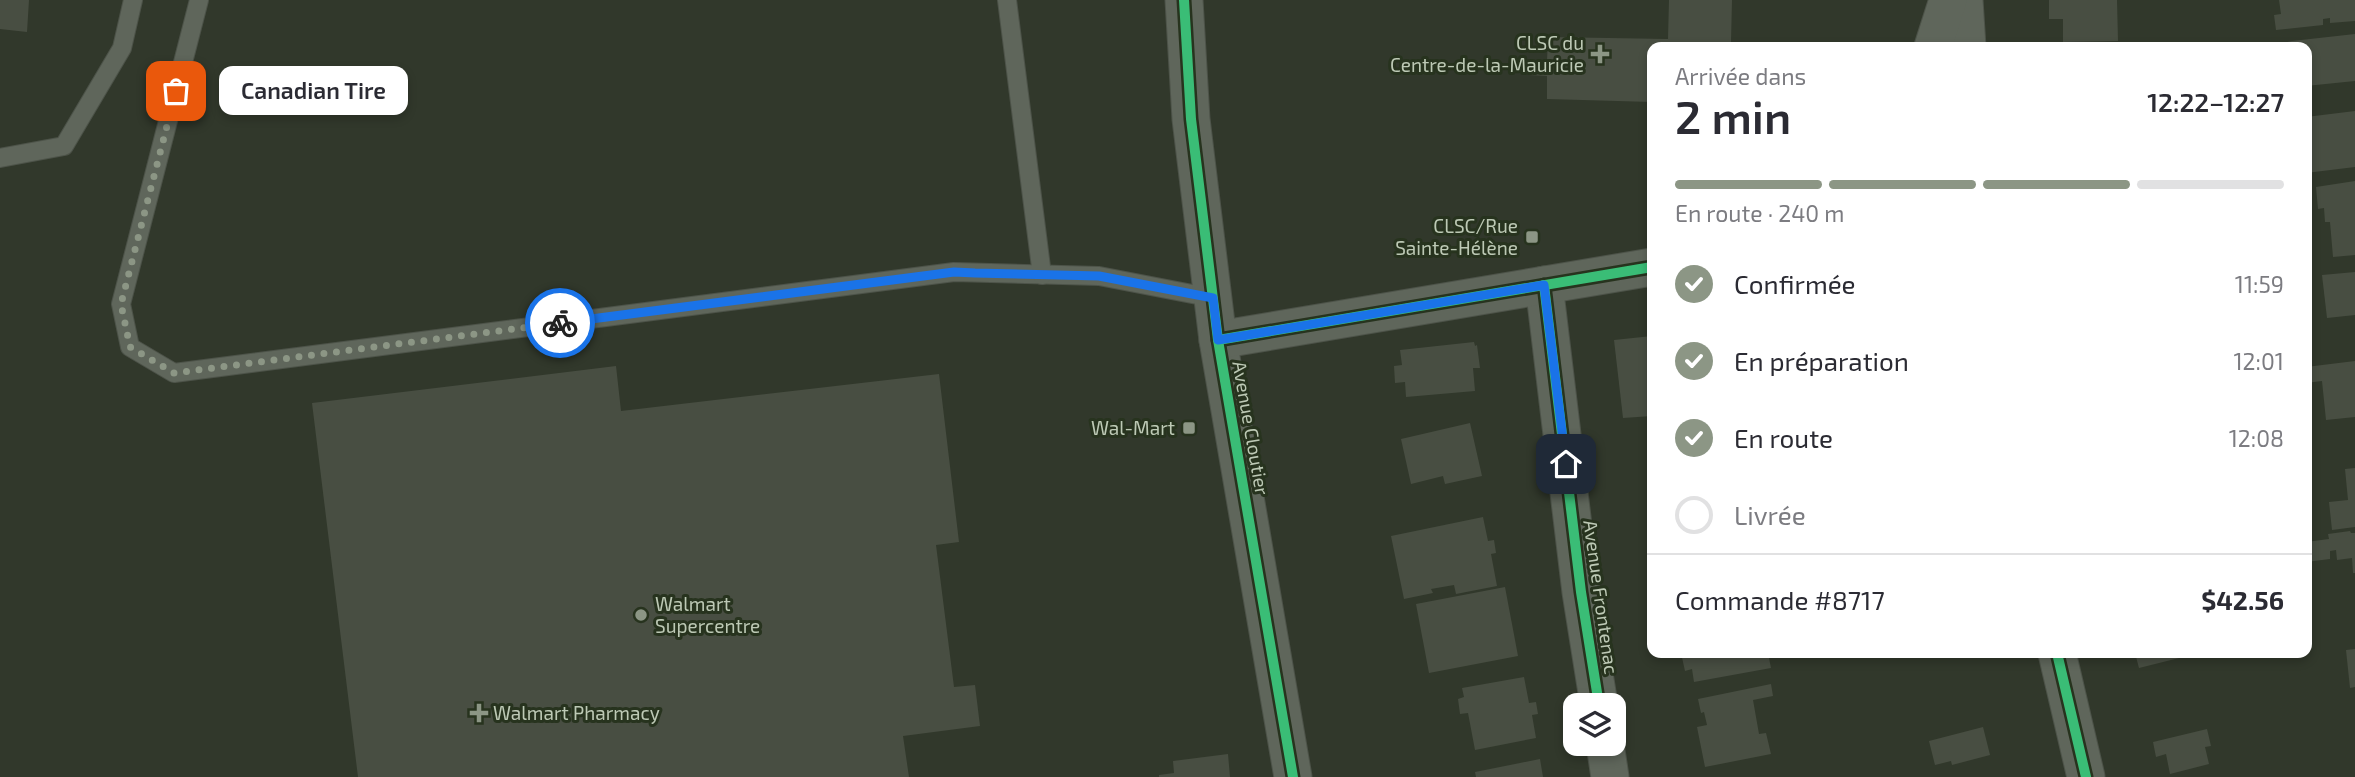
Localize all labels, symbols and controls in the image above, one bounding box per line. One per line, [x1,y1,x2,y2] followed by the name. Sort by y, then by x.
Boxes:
[1390,31,1584,76] place label: CLSC du Centre-de-la-Mauricie
[1590,44,1610,64] marker: CLSC du Centre-de-la-Mauricie
[146,61,206,121] pin
[1675,62,1806,90] text: Arrivée dans
[218,66,407,116] callout: Canadian Tire
[157,72,195,110] icon: bag
[241,76,386,104] text: Canadian Tire
[2147,86,2284,117] text: 12:22–12:27
[1675,88,1791,143] text: 2 min
[1675,199,1845,227] text: En route · 240 m
[1395,214,1518,259] place label: CLSC/Rue Sainte-Hélène
[1524,229,1540,245] marker: CLSC/Rue Sainte-Hélène
[1675,265,1713,303] icon: check
[1734,268,1856,299] text: Confirmée
[2235,270,2284,298] text: 11:59
[525,288,595,358] courier
[541,304,579,342] icon: bike
[1675,342,1713,380] icon: check
[1734,345,1909,376] text: En préparation
[2233,347,2284,375] text: 12:01
[1228,359,1275,497] street label: Avenue Cloutier
[1091,416,1175,439] place label: Wal-Mart
[1675,419,1713,457] icon: check
[1181,420,1197,436] marker: Wal-Mart
[1734,422,1833,453] text: En route
[2229,424,2284,452] text: 12:08
[1536,434,1596,494] pin
[1547,445,1585,483] icon: home
[1734,499,1806,530] text: Livrée
[1579,518,1624,675] street label: Avenue Frontenac
[1675,584,1885,615] text: Commande #8717
[2201,584,2284,615] text: $42.56
[655,592,760,637] place label: Walmart Supercentre
[633,607,649,623] marker: Walmart Supercentre
[1563,693,1626,756] map controls
[1563,693,1626,756] button: layers
[493,701,660,724] place label: Walmart Pharmacy
[471,705,487,721] marker: Walmart Pharmacy

